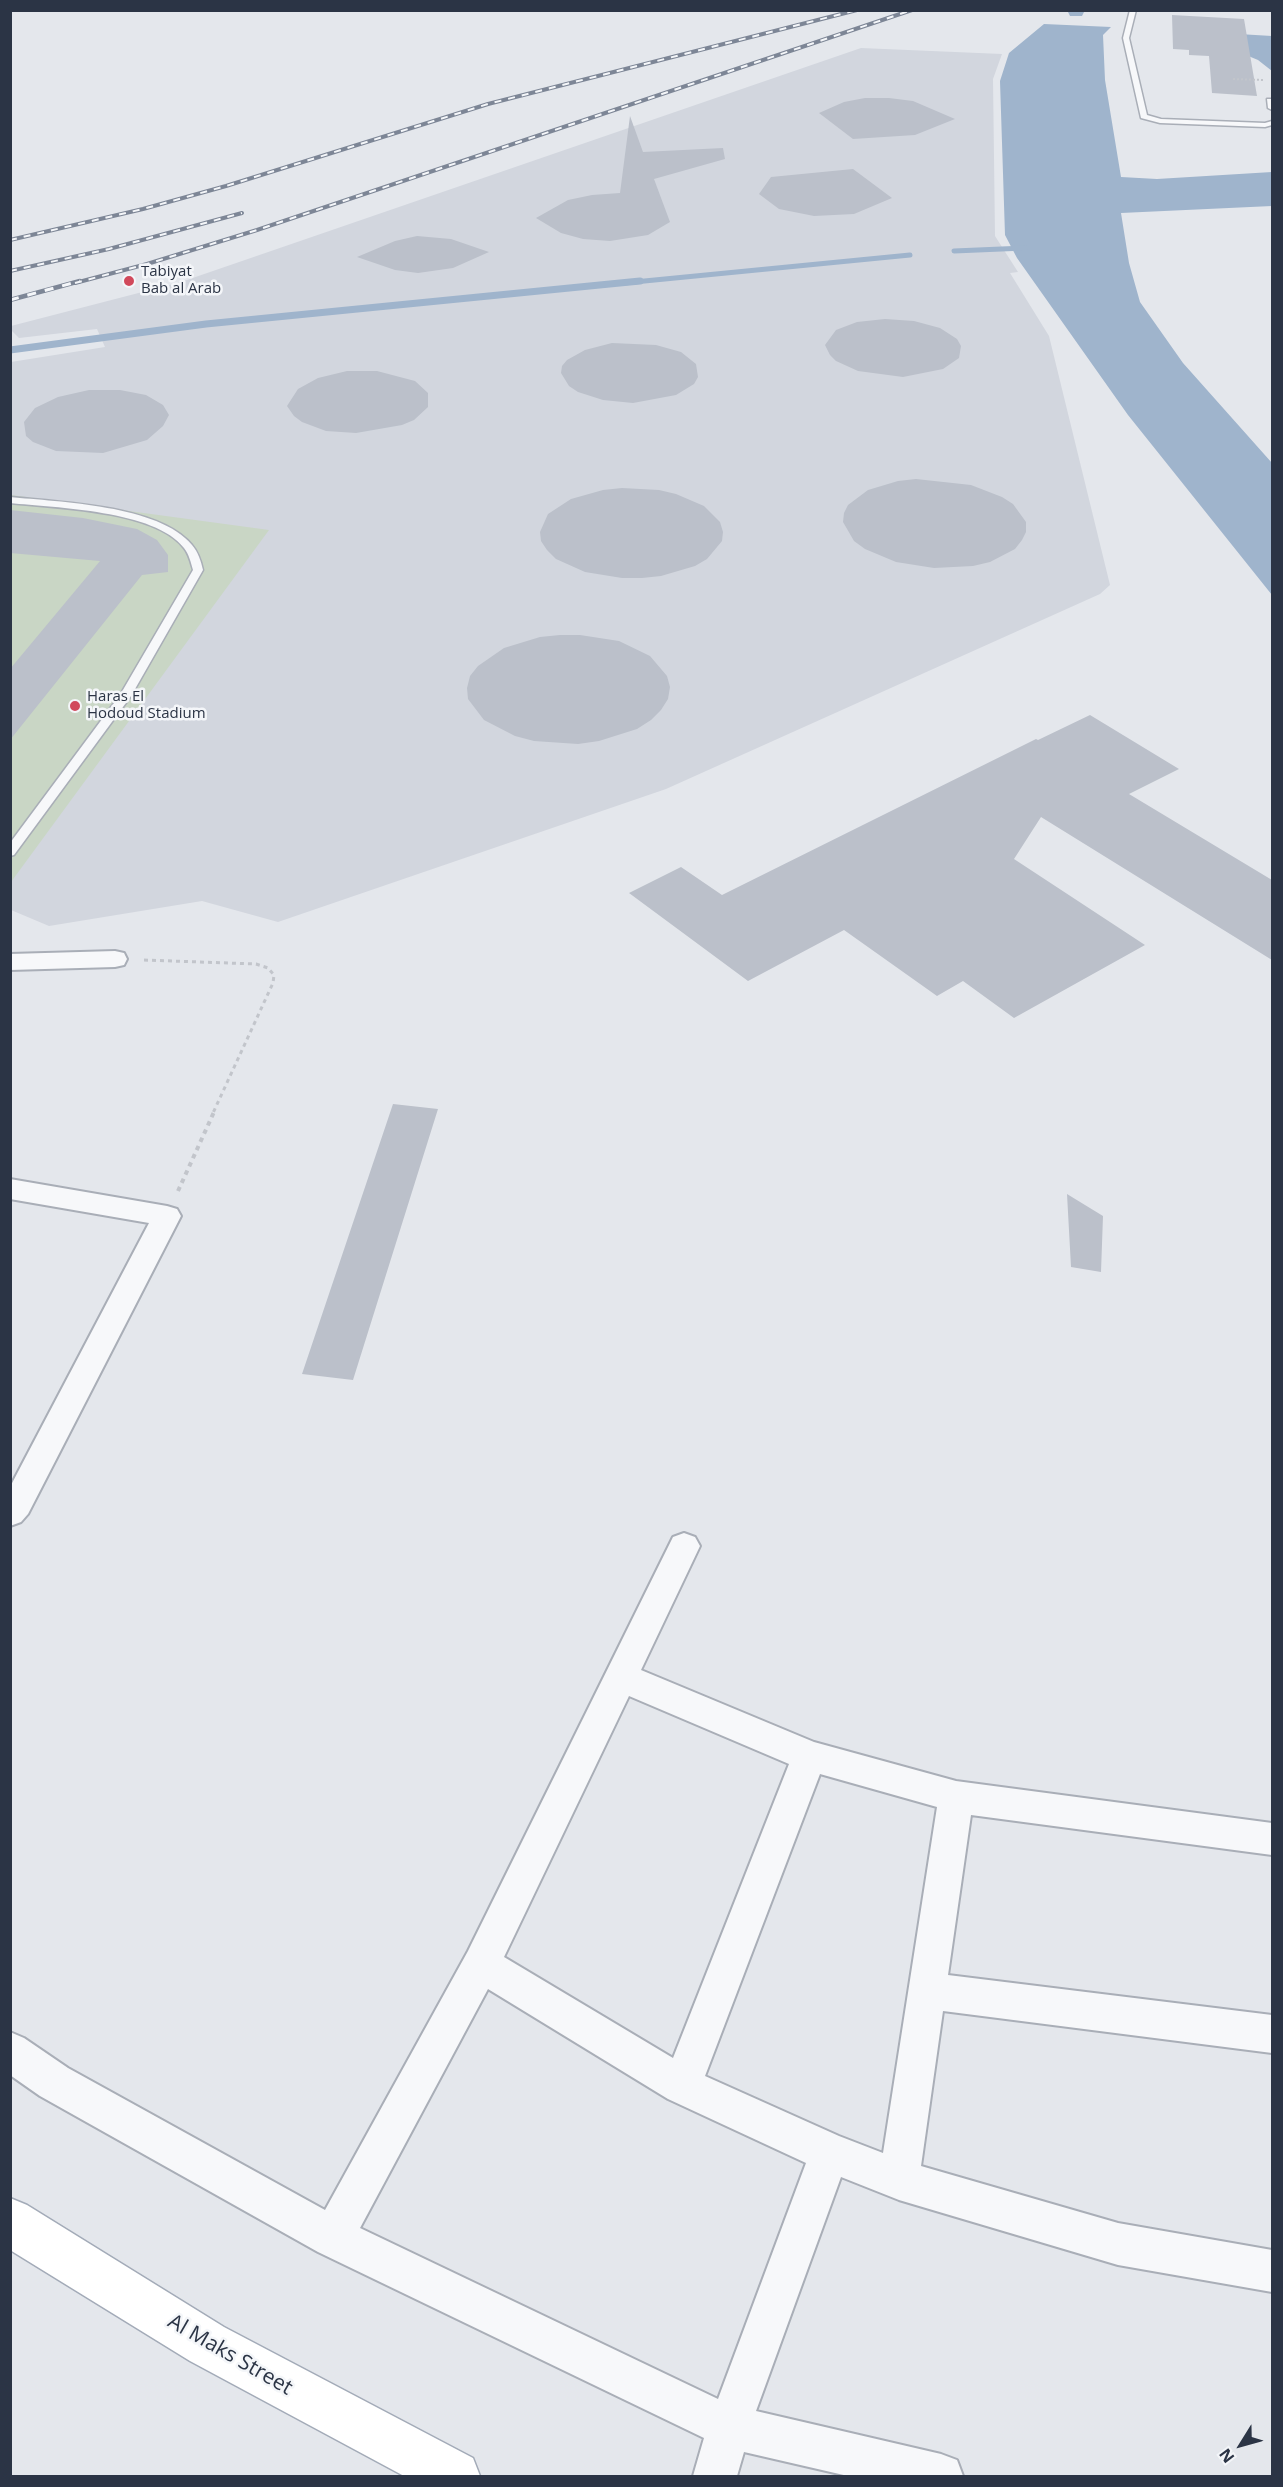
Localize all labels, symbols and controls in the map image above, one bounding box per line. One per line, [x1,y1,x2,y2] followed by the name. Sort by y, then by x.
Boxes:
[141,263,221,298] place label: Tabiyat Bab al Arab
[122,274,136,288] marker: Tabiyat Bab al Arab
[87,688,206,723] place label: Haras El Hodoud Stadium
[68,699,82,713] marker: Haras El Hodoud Stadium
[163,2309,297,2401] street label: Al Maks Street
[1211,2415,1271,2475] north arrow
[1214,2444,1239,2468] text: N

